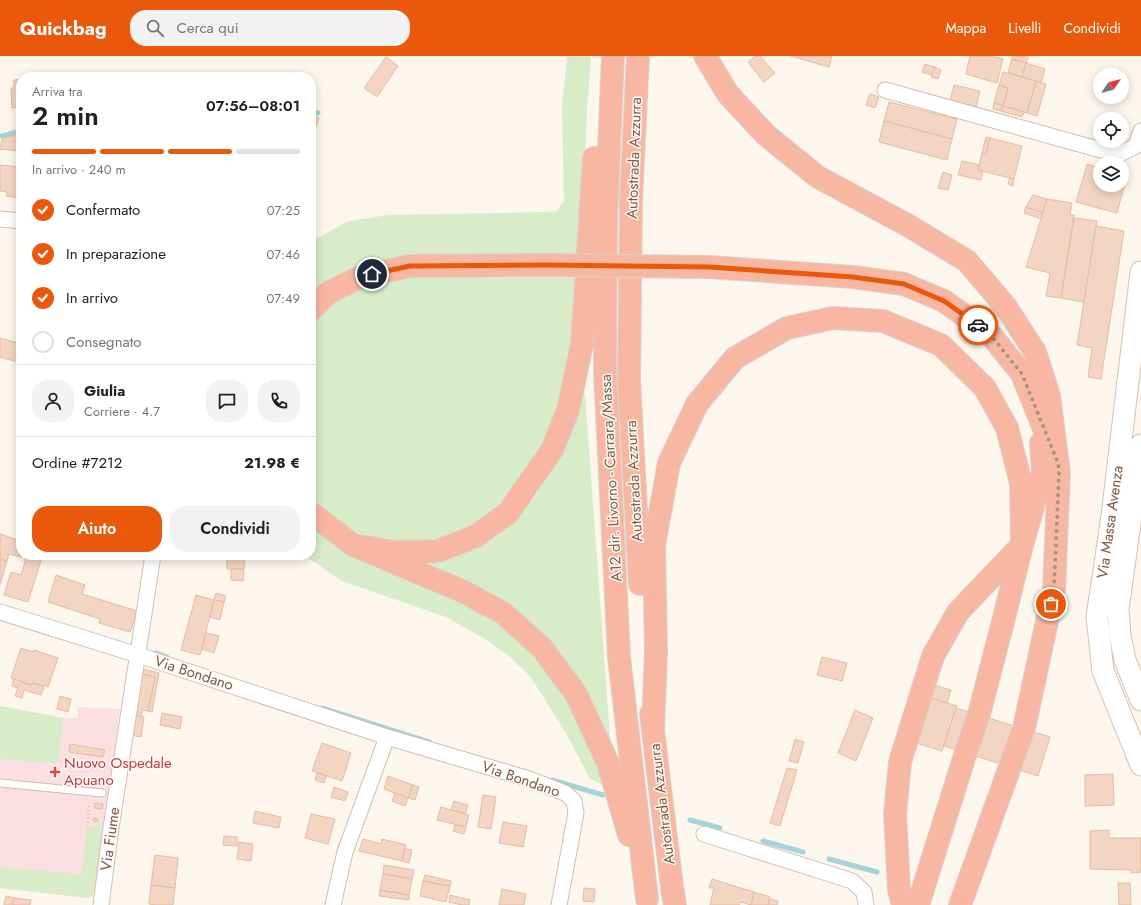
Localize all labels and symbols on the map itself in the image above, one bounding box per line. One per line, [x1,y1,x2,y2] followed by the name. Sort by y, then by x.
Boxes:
[1093,68,1129,104] north arrow
[621,97,647,219] street label: Autostrada Azzurra
[355,257,389,291] pin
[958,305,998,345] courier
[595,374,627,582] street label: A12 dir. Livorno - Carrara/Massa
[620,420,648,542] street label: Autostrada Azzurra
[1091,464,1129,580] street label: Via Massa Avenza
[1034,587,1068,621] pin
[152,650,236,696] street label: Via Bondano
[644,742,680,866] street label: Autostrada Azzurra
[64,752,172,791] place label: Nuovo Ospedale Apuano
[479,755,563,803] street label: Via Bondano
[49,766,61,778] marker: Nuovo Ospedale Apuano
[95,805,125,872] street label: Via Fiume

